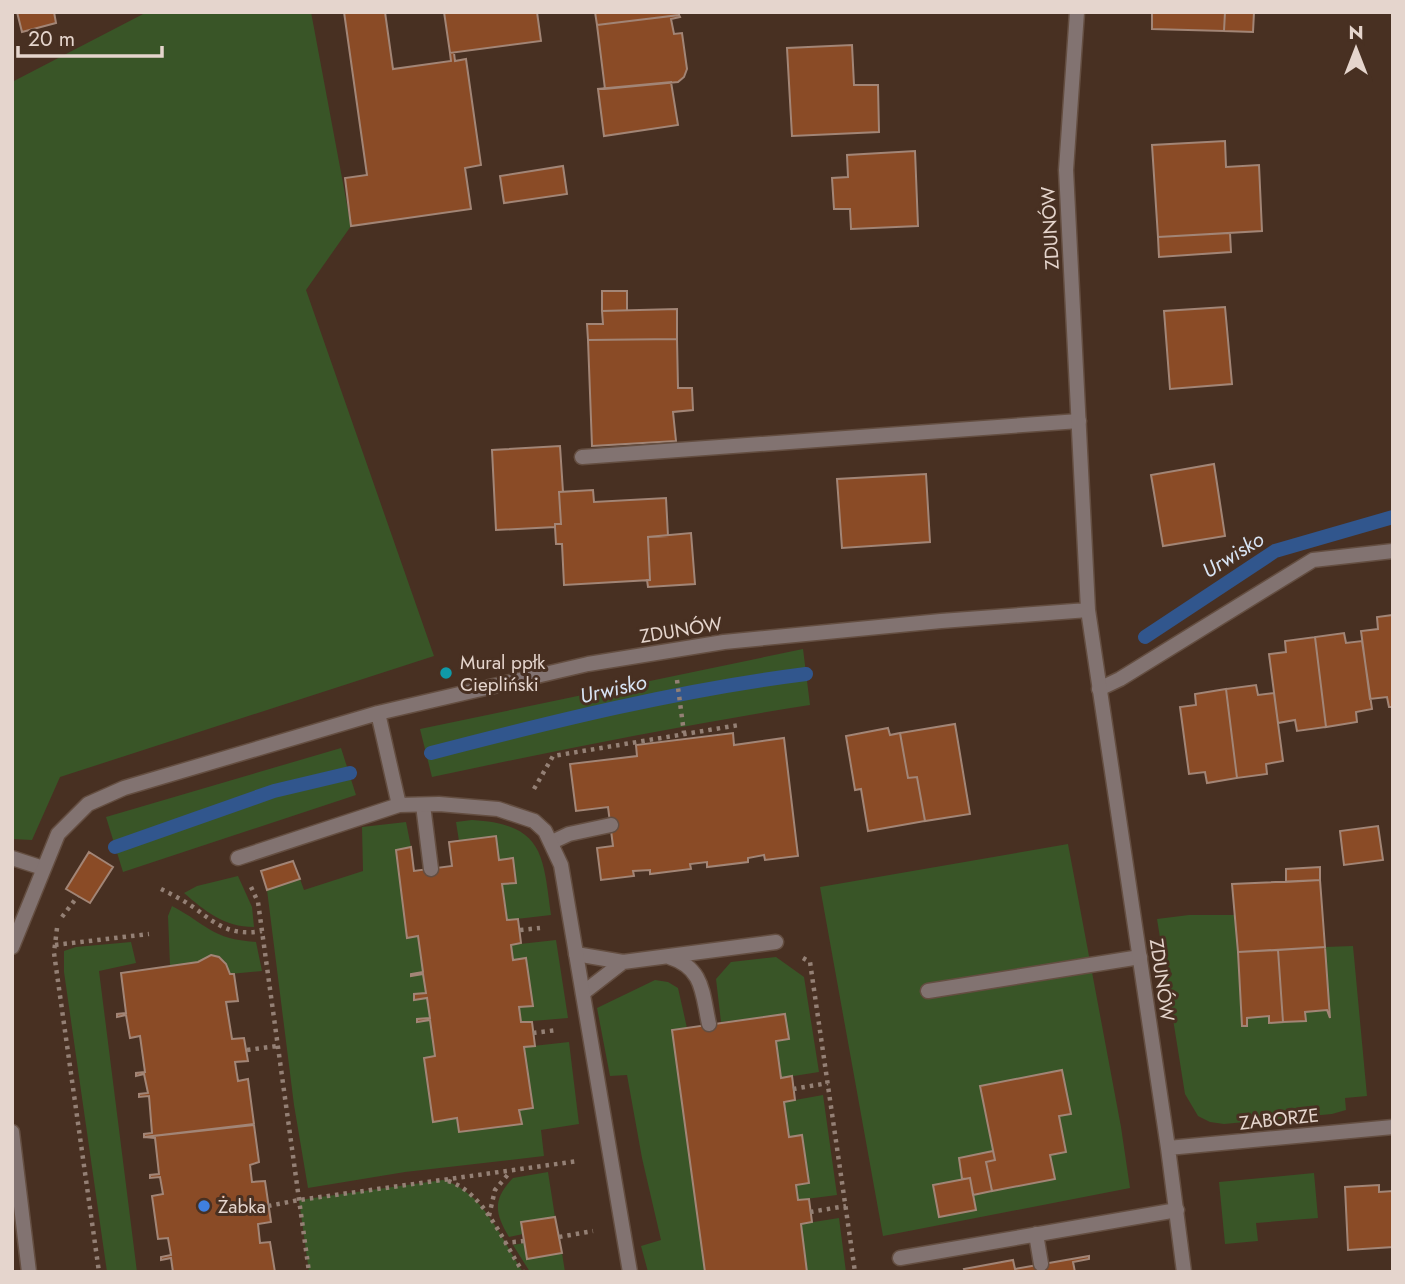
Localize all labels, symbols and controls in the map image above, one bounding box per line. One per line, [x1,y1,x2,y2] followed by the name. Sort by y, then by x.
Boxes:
[18,14,161,58] scale bar
[1321,14,1391,84] north arrow
[1348,19,1364,46] text: N
[28,24,75,54] text: 20 m
[1034,186,1066,270] street label: ZDUNÓW
[1196,524,1270,586] water label: Urwisko
[638,610,724,650] street label: ZDUNÓW
[460,649,546,698] place label: Mural ppłk Ciepliński
[438,665,454,681] marker: Mural ppłk Ciepliński
[577,667,649,711] water label: Urwisko
[1143,937,1181,1023] street label: ZDUNÓW
[1238,1101,1320,1137] street label: ZABORZE
[218,1193,266,1220] place label: Żabka
[196,1198,212,1214] marker: Żabka

